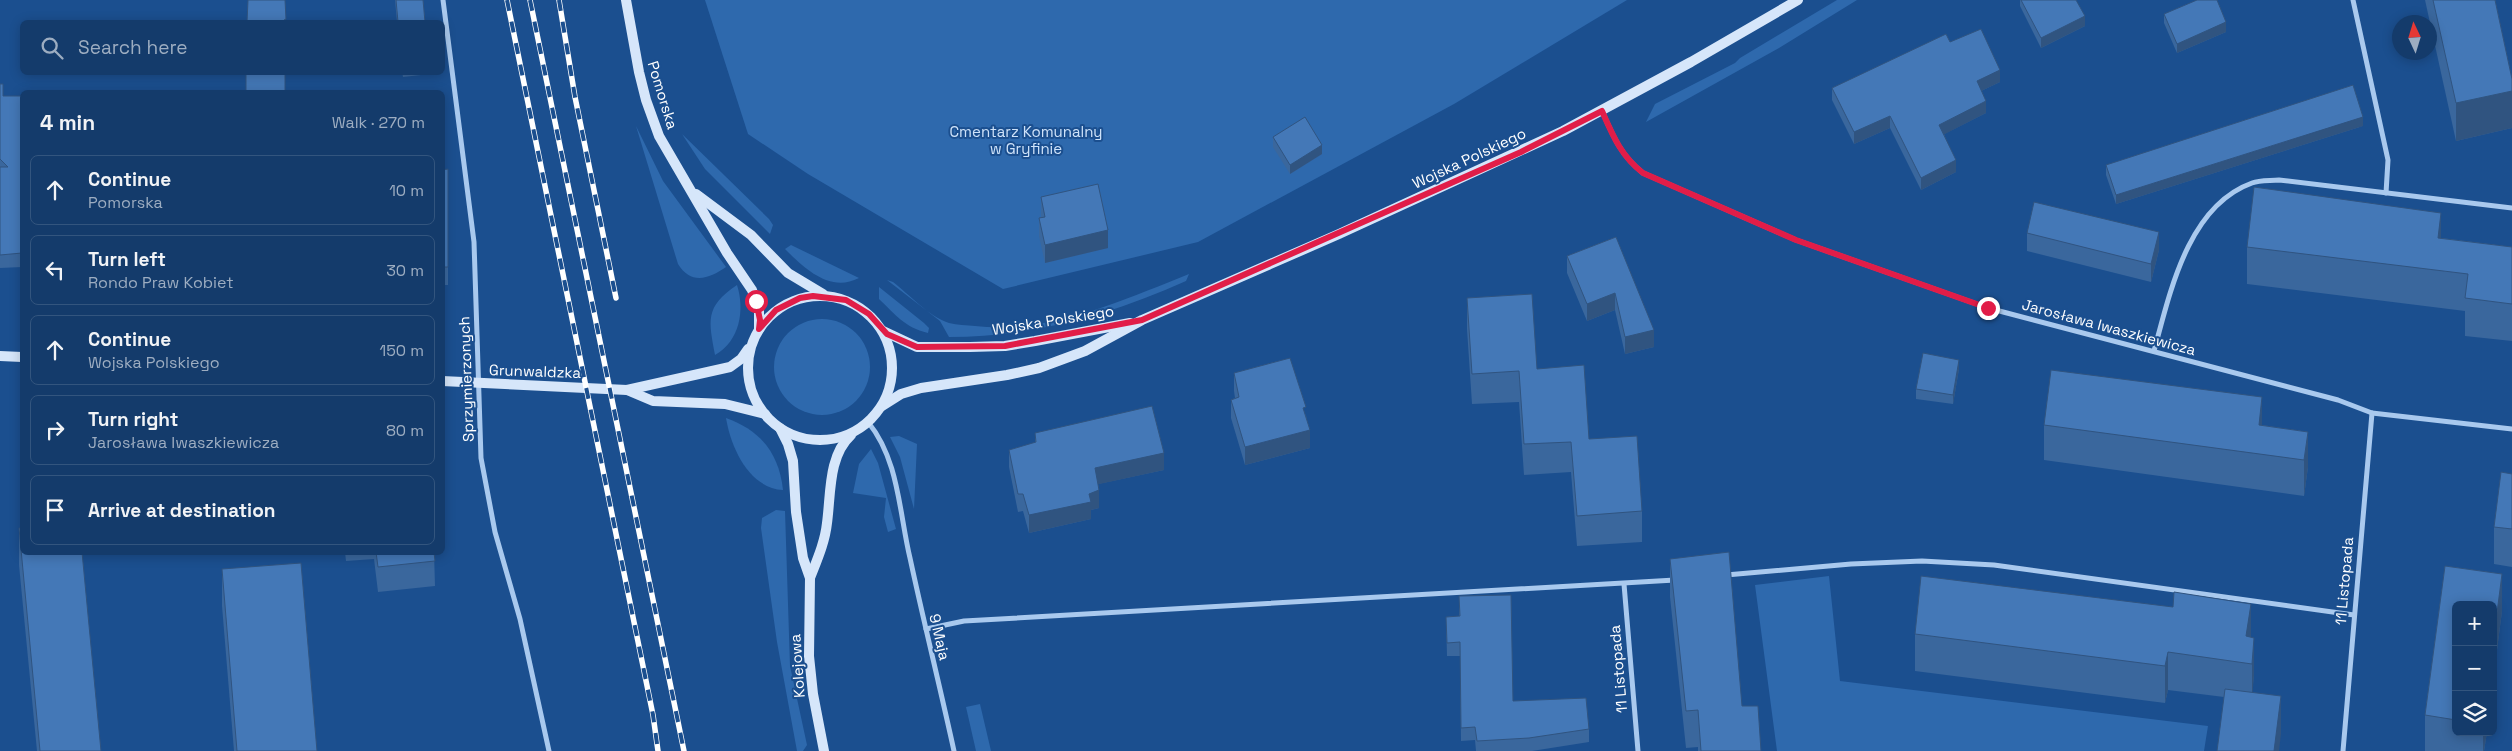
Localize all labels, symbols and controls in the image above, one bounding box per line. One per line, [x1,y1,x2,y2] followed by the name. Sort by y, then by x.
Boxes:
[2392,15,2437,60] north arrow
[20,20,445,75] search box
[38,34,66,62] icon: search
[78,35,188,60] text: Search here
[644,59,682,132] street label: Pomorska
[40,109,95,136] text: 4 min
[332,112,425,133] text: Walk · 270 m
[949,122,1103,158] park label: Cmentarz Komunalny w Gryfinie
[1409,123,1529,193] street label: Wojska Polskiego
[88,167,171,192] text: Continue
[41,176,69,204] icon: ahead
[389,180,424,201] text: 10 m
[88,192,163,213] text: Pomorska
[88,247,166,272] text: Turn left
[41,256,69,284] icon: left
[386,260,424,281] text: 30 m
[88,272,234,293] text: Rondo Praw Kobiet
[745,290,768,313] route start
[2020,295,2198,359] street label: Jarosława Iwaszkiewicza
[1977,297,2000,320] route end
[991,301,1115,339] street label: Wojska Polskiego
[454,316,478,442] street label: Sprzymierzonych
[88,327,171,352] text: Continue
[41,336,69,364] icon: ahead
[380,340,424,361] text: 150 m
[88,352,220,373] text: Wojska Polskiego
[489,360,582,382] street label: Grunwaldzka
[88,407,178,432] text: Turn right
[41,416,69,444] icon: right
[386,420,424,441] text: 80 m
[88,432,279,453] text: Jarosława Iwaszkiewicza
[41,496,69,524] icon: arrive
[88,498,276,523] text: Arrive at destination
[2331,536,2357,626] street label: 11 Listopada
[2452,601,2497,736] map controls
[2452,601,2497,646] button: +
[925,612,955,662] street label: 9 Maja
[1605,624,1631,714] street label: 11 Listopada
[785,633,809,699] street label: Kolejowa
[2452,646,2497,691] button: −
[2452,691,2497,736] button: layers

